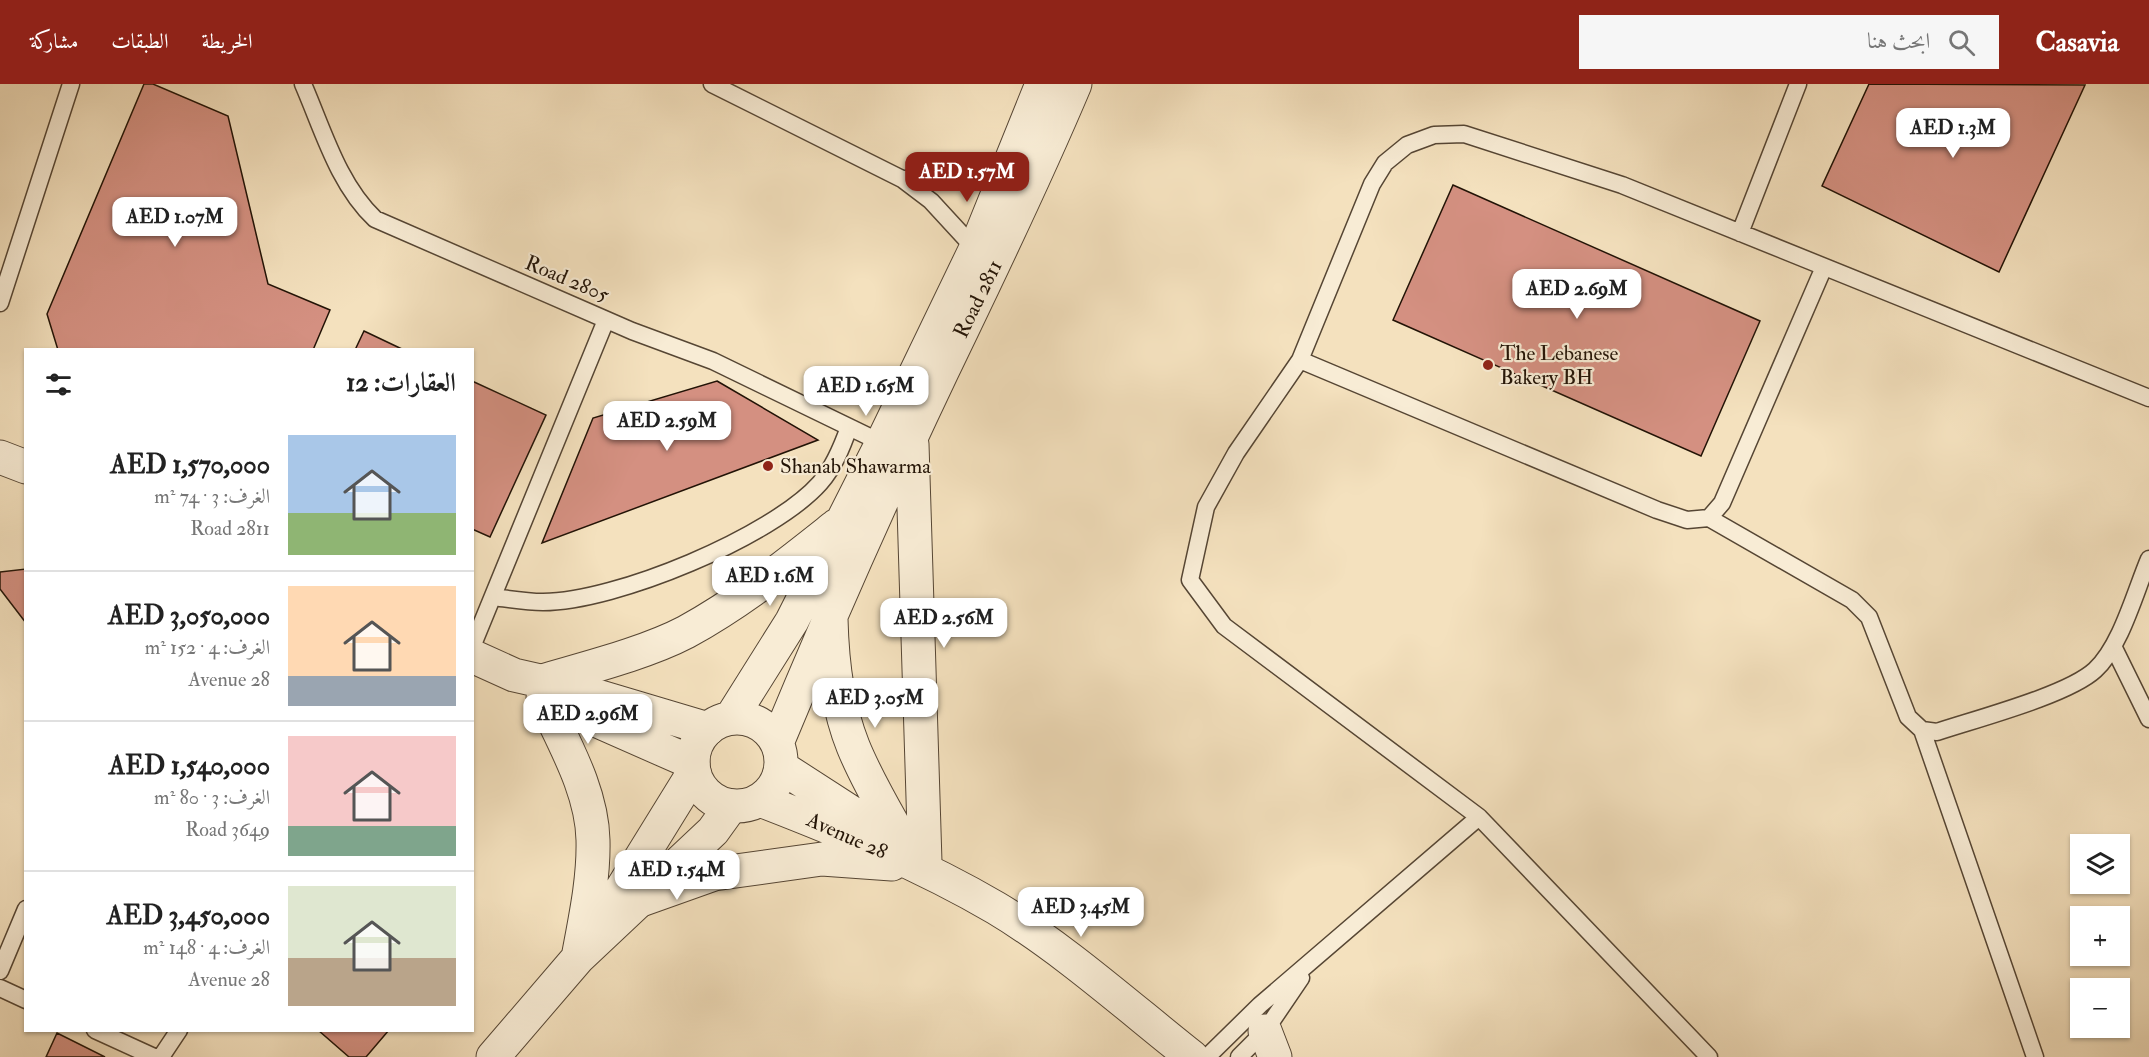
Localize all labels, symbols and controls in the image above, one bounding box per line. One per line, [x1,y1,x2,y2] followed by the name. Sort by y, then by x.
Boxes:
[1579,15,1999,69] search box
[2035,25,2119,60] text: Casavia
[1945,26,1978,59] icon: search
[1867,27,1930,55] text: ابحث هنا
[30,28,78,55] text: مشاركة
[111,28,168,55] text: الطبقات
[201,28,253,55] text: الخريطة
[1891,108,2015,159] pin: AED 1.3M
[1910,115,1996,140] text: AED 1.3M
[898,152,1036,203] pin: AED 1.57M
[919,159,1015,184] text: AED 1.57M
[106,197,244,248] pin: AED 1.07M
[126,204,224,229] text: AED 1.07M
[521,249,614,309] street label: Road 2805
[947,255,1009,343] street label: Road 2811
[1508,269,1646,320] pin: AED 2.69M
[1526,276,1628,301] text: AED 2.69M
[1500,340,1619,391] place label: The Lebanese Bakery BH
[1481,358,1495,372] marker: The Lebanese Bakery BH
[797,366,935,417] pin: AED 1.65M
[346,367,456,399] text: العقارات: 12
[42,368,75,401] icon: filters
[818,373,914,398] text: AED 1.65M
[598,401,736,452] pin: AED 2.59M
[617,408,717,433] text: AED 2.59M
[110,449,270,481] text: AED 1,570,000
[780,453,931,480] place label: Shanab Shawarma
[336,459,408,531] icon: home
[761,459,775,473] marker: Shanab Shawarma
[154,484,270,509] text: الغرف: 3 · 74 m²
[190,516,270,541] text: Road 2811
[708,556,832,607] pin: AED 1.6M
[726,563,814,588] text: AED 1.6M
[875,598,1013,649] pin: AED 2.56M
[108,600,270,632] text: AED 3,050,000
[894,605,994,630] text: AED 2.56M
[336,610,408,682] icon: home
[145,635,270,660] text: الغرف: 4 · 152 m²
[188,667,270,692] text: Avenue 28
[806,678,944,729] pin: AED 3.05M
[826,685,924,710] text: AED 3.05M
[519,694,657,745] pin: AED 2.96M
[537,701,639,726] text: AED 2.96M
[109,750,270,782] text: AED 1,540,000
[336,760,408,832] icon: home
[154,785,270,810] text: الغرف: 3 · 80 m²
[801,806,892,866] street label: Avenue 28
[185,817,270,842] text: Road 3649
[2070,834,2130,1038] map controls
[2070,834,2130,894] button: layers
[608,850,746,901] pin: AED 1.54M
[629,857,725,882] text: AED 1.54M
[1012,887,1150,938] pin: AED 3.45M
[1032,894,1130,919] text: AED 3.45M
[107,900,270,932] text: AED 3,450,000
[2070,906,2130,966] button: +
[336,910,408,982] icon: home
[143,935,270,960] text: الغرف: 4 · 148 m²
[188,967,270,992] text: Avenue 28
[2070,978,2130,1038] button: −

